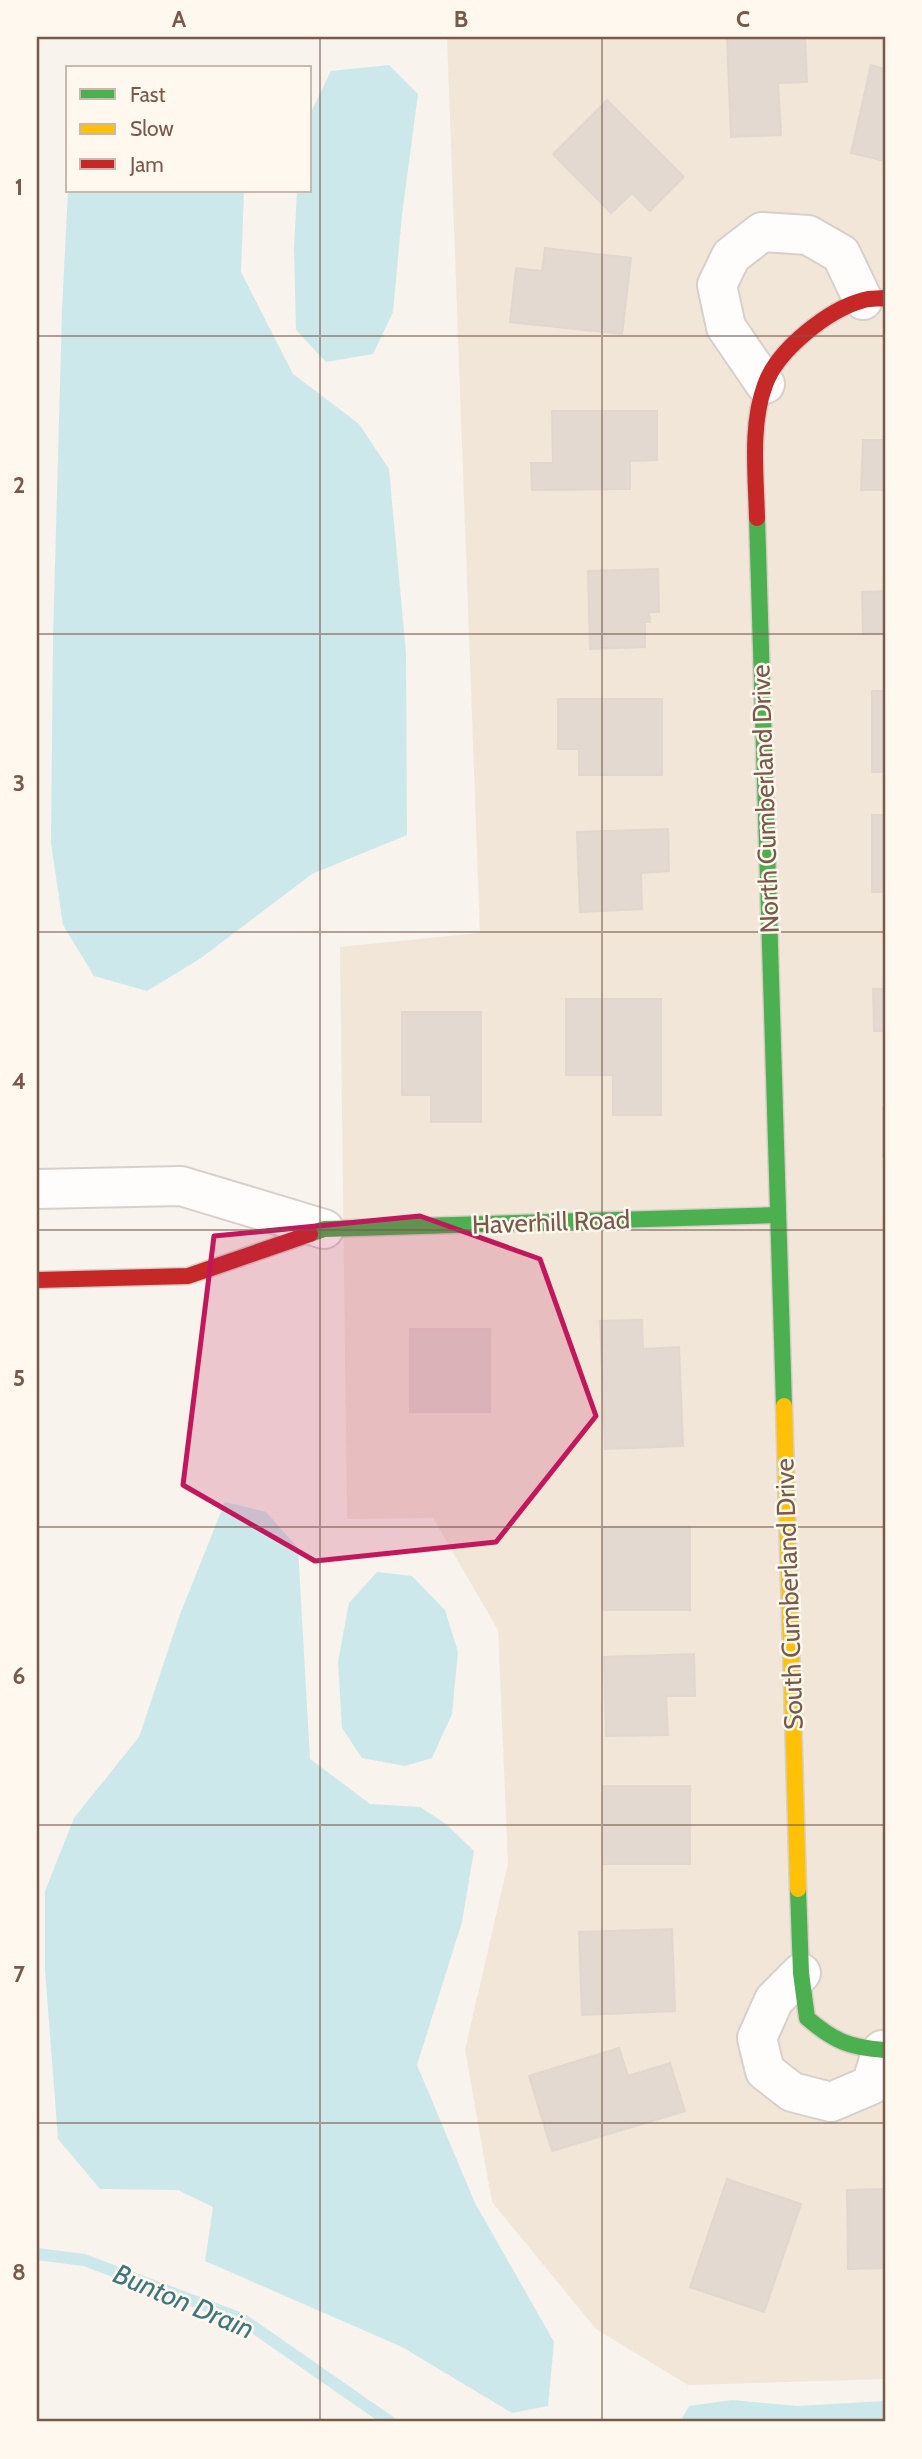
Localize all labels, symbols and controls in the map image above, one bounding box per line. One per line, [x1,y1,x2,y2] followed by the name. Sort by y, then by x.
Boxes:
[172,5,187,33] text: A
[454,5,468,33] text: B
[736,5,750,33] text: C
[66,66,312,192] legend
[130,82,166,107] text: Fast
[130,116,174,141] text: Slow
[129,152,164,177] text: Jam
[15,173,23,201] text: 1
[13,471,25,499] text: 2
[744,664,786,934] street label: North Cumberland Drive
[13,769,25,797] text: 3
[12,1067,26,1095] text: 4
[471,1203,631,1241] street label: Haverhill Road
[13,1364,25,1392] text: 5
[768,1458,810,1730] street label: South Cumberland Drive
[13,1662,25,1690] text: 6
[13,1960,25,1988] text: 7
[109,2256,259,2346] water label: Bunton Drain
[12,2258,26,2286] text: 8

